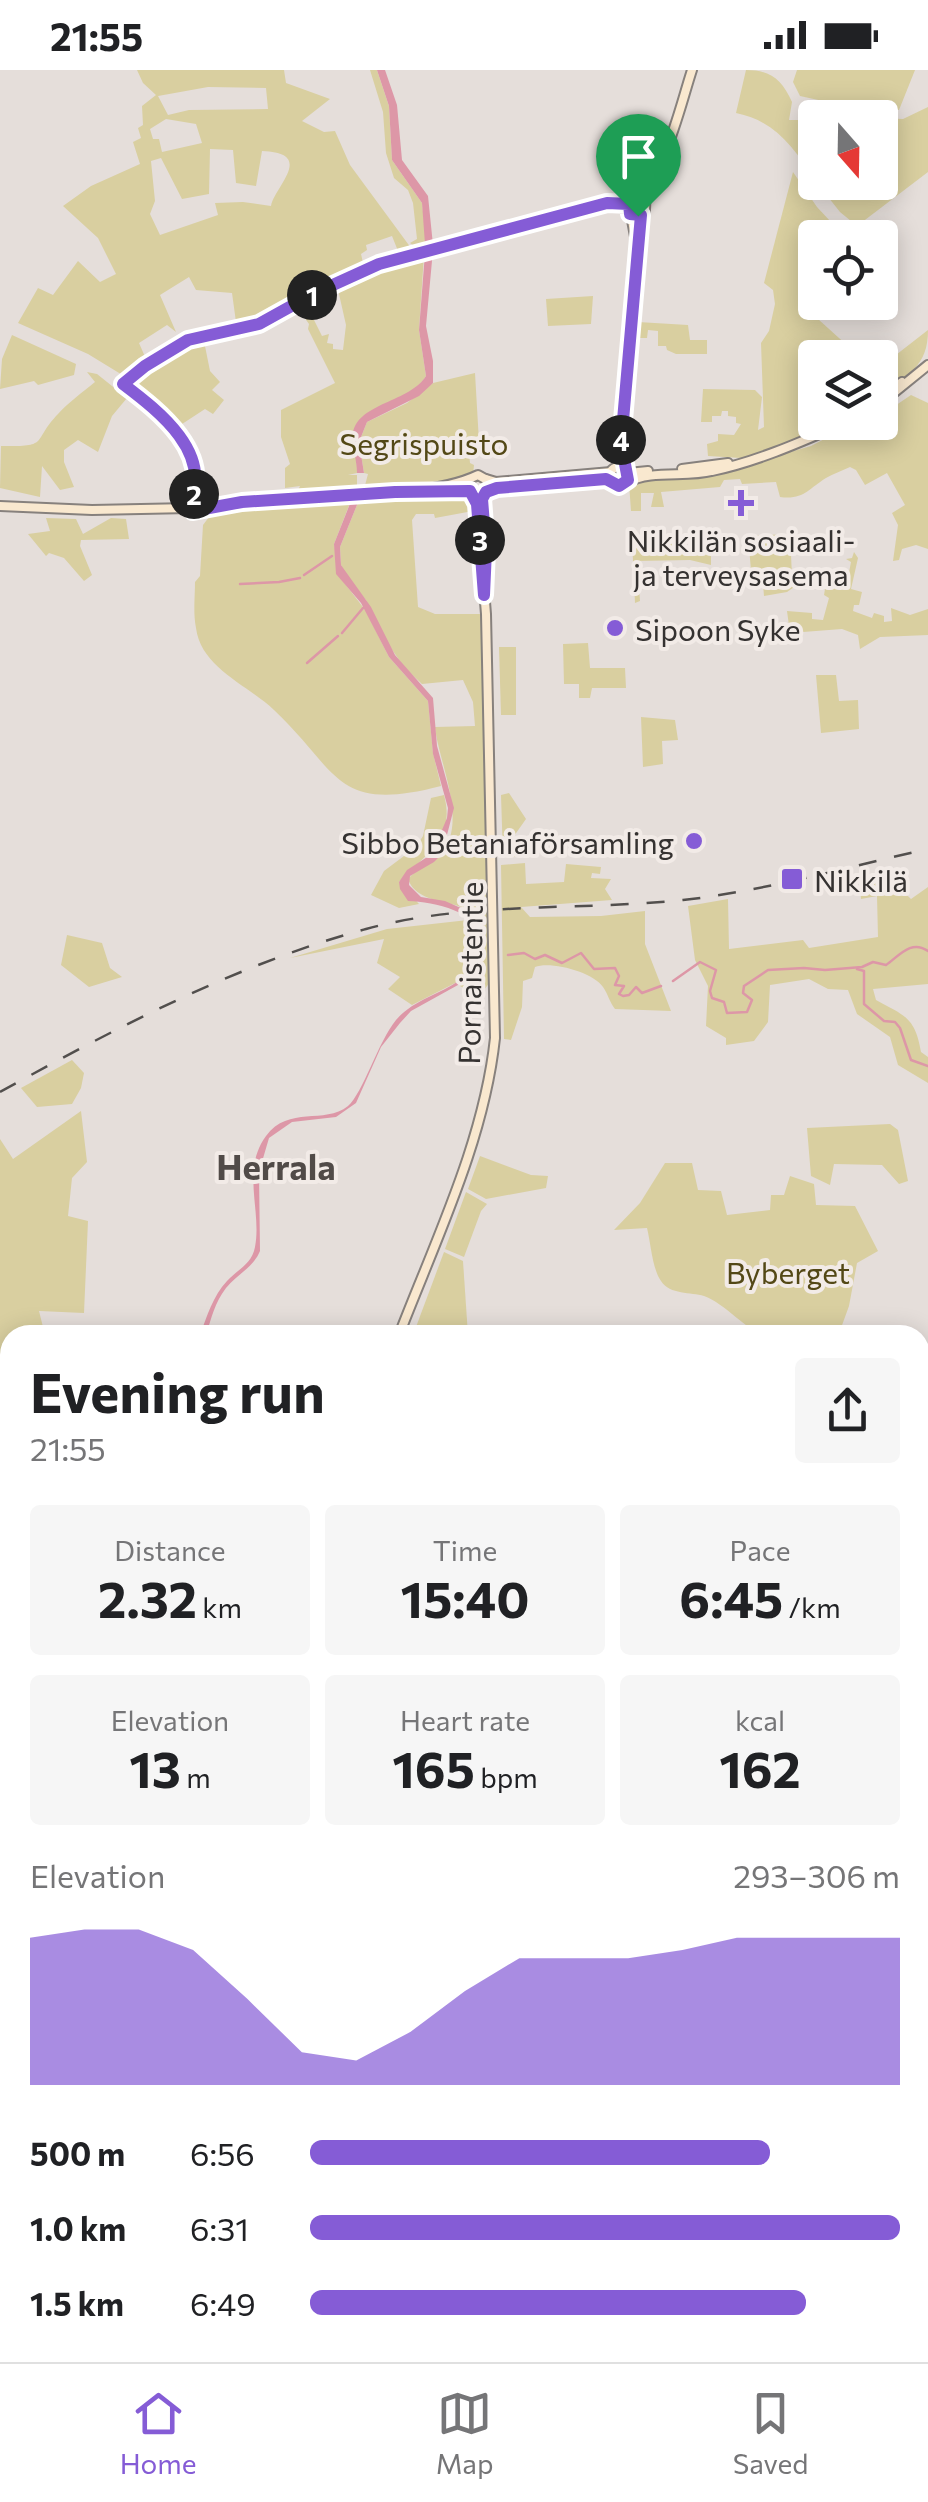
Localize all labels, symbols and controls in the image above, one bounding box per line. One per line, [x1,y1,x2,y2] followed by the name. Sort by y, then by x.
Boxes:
[50,12,143,59] text: 21:55
[798,100,898,200] north arrow
[798,100,898,440] map controls
[596,114,681,217] pin
[611,129,666,184] icon: arrive
[798,220,898,320] button: locate
[287,270,337,320] pin: 1
[306,278,318,312] text: 1
[798,340,898,440] button: layers
[596,415,646,465] pin: 4
[612,423,630,457] text: 4
[340,424,508,461] park label: Segrispuisto
[169,469,219,519] pin: 2
[186,477,202,511] text: 2
[728,490,754,516] marker: Nikkilän sosiaali- ja terveysasema
[455,515,505,565] pin: 3
[627,521,855,592] place label: Nikkilän sosiaali- ja terveysasema
[472,523,488,557] text: 3
[635,610,801,647] place label: Sipoon Syke
[604,617,626,639] marker: Sipoon Syke
[341,823,674,860] place label: Sibbo Betaniaförsamling
[683,830,705,852] marker: Sibbo Betaniaförsamling
[814,861,908,898] place label: Nikkilä
[779,866,805,892] marker: Nikkilä
[449,881,489,1065] street label: Pornaistentie
[216,1144,336,1187] district label: Herrala
[726,1253,850,1290] park label: Byberget
[30,1357,325,1424] text: Evening run
[795,1358,900,1463] button: share
[30,1428,106,1468] text: 21:55
[114,1533,226,1567] text: Distance
[433,1533,497,1567] text: Time
[730,1533,790,1567] text: Pace
[98,1567,197,1628] text: 2.32
[401,1567,529,1628] text: 15:40
[679,1567,783,1628] text: 6:45
[197,1590,242,1624] text: km
[783,1590,841,1624] text: /km
[111,1703,229,1737] text: Elevation
[400,1703,530,1737] text: Heart rate
[735,1703,785,1737] text: kcal
[129,1737,181,1798] text: 13
[392,1737,475,1798] text: 165
[719,1737,801,1798] text: 162
[181,1760,211,1794] text: m
[475,1760,538,1794] text: bpm
[30,1855,165,1895] text: Elevation
[733,1855,900,1895] text: 293–306 m
[30,2133,125,2173] text: 500 m
[190,2133,255,2173] text: 6:56
[30,2208,126,2248] text: 1.0 km
[190,2208,249,2248] text: 6:31
[30,2283,124,2323] text: 1.5 km
[190,2283,256,2323] text: 6:49
[120,2386,197,2480] tab: Home
[436,2386,494,2480] tab: Map
[733,2386,808,2480] tab: Saved

